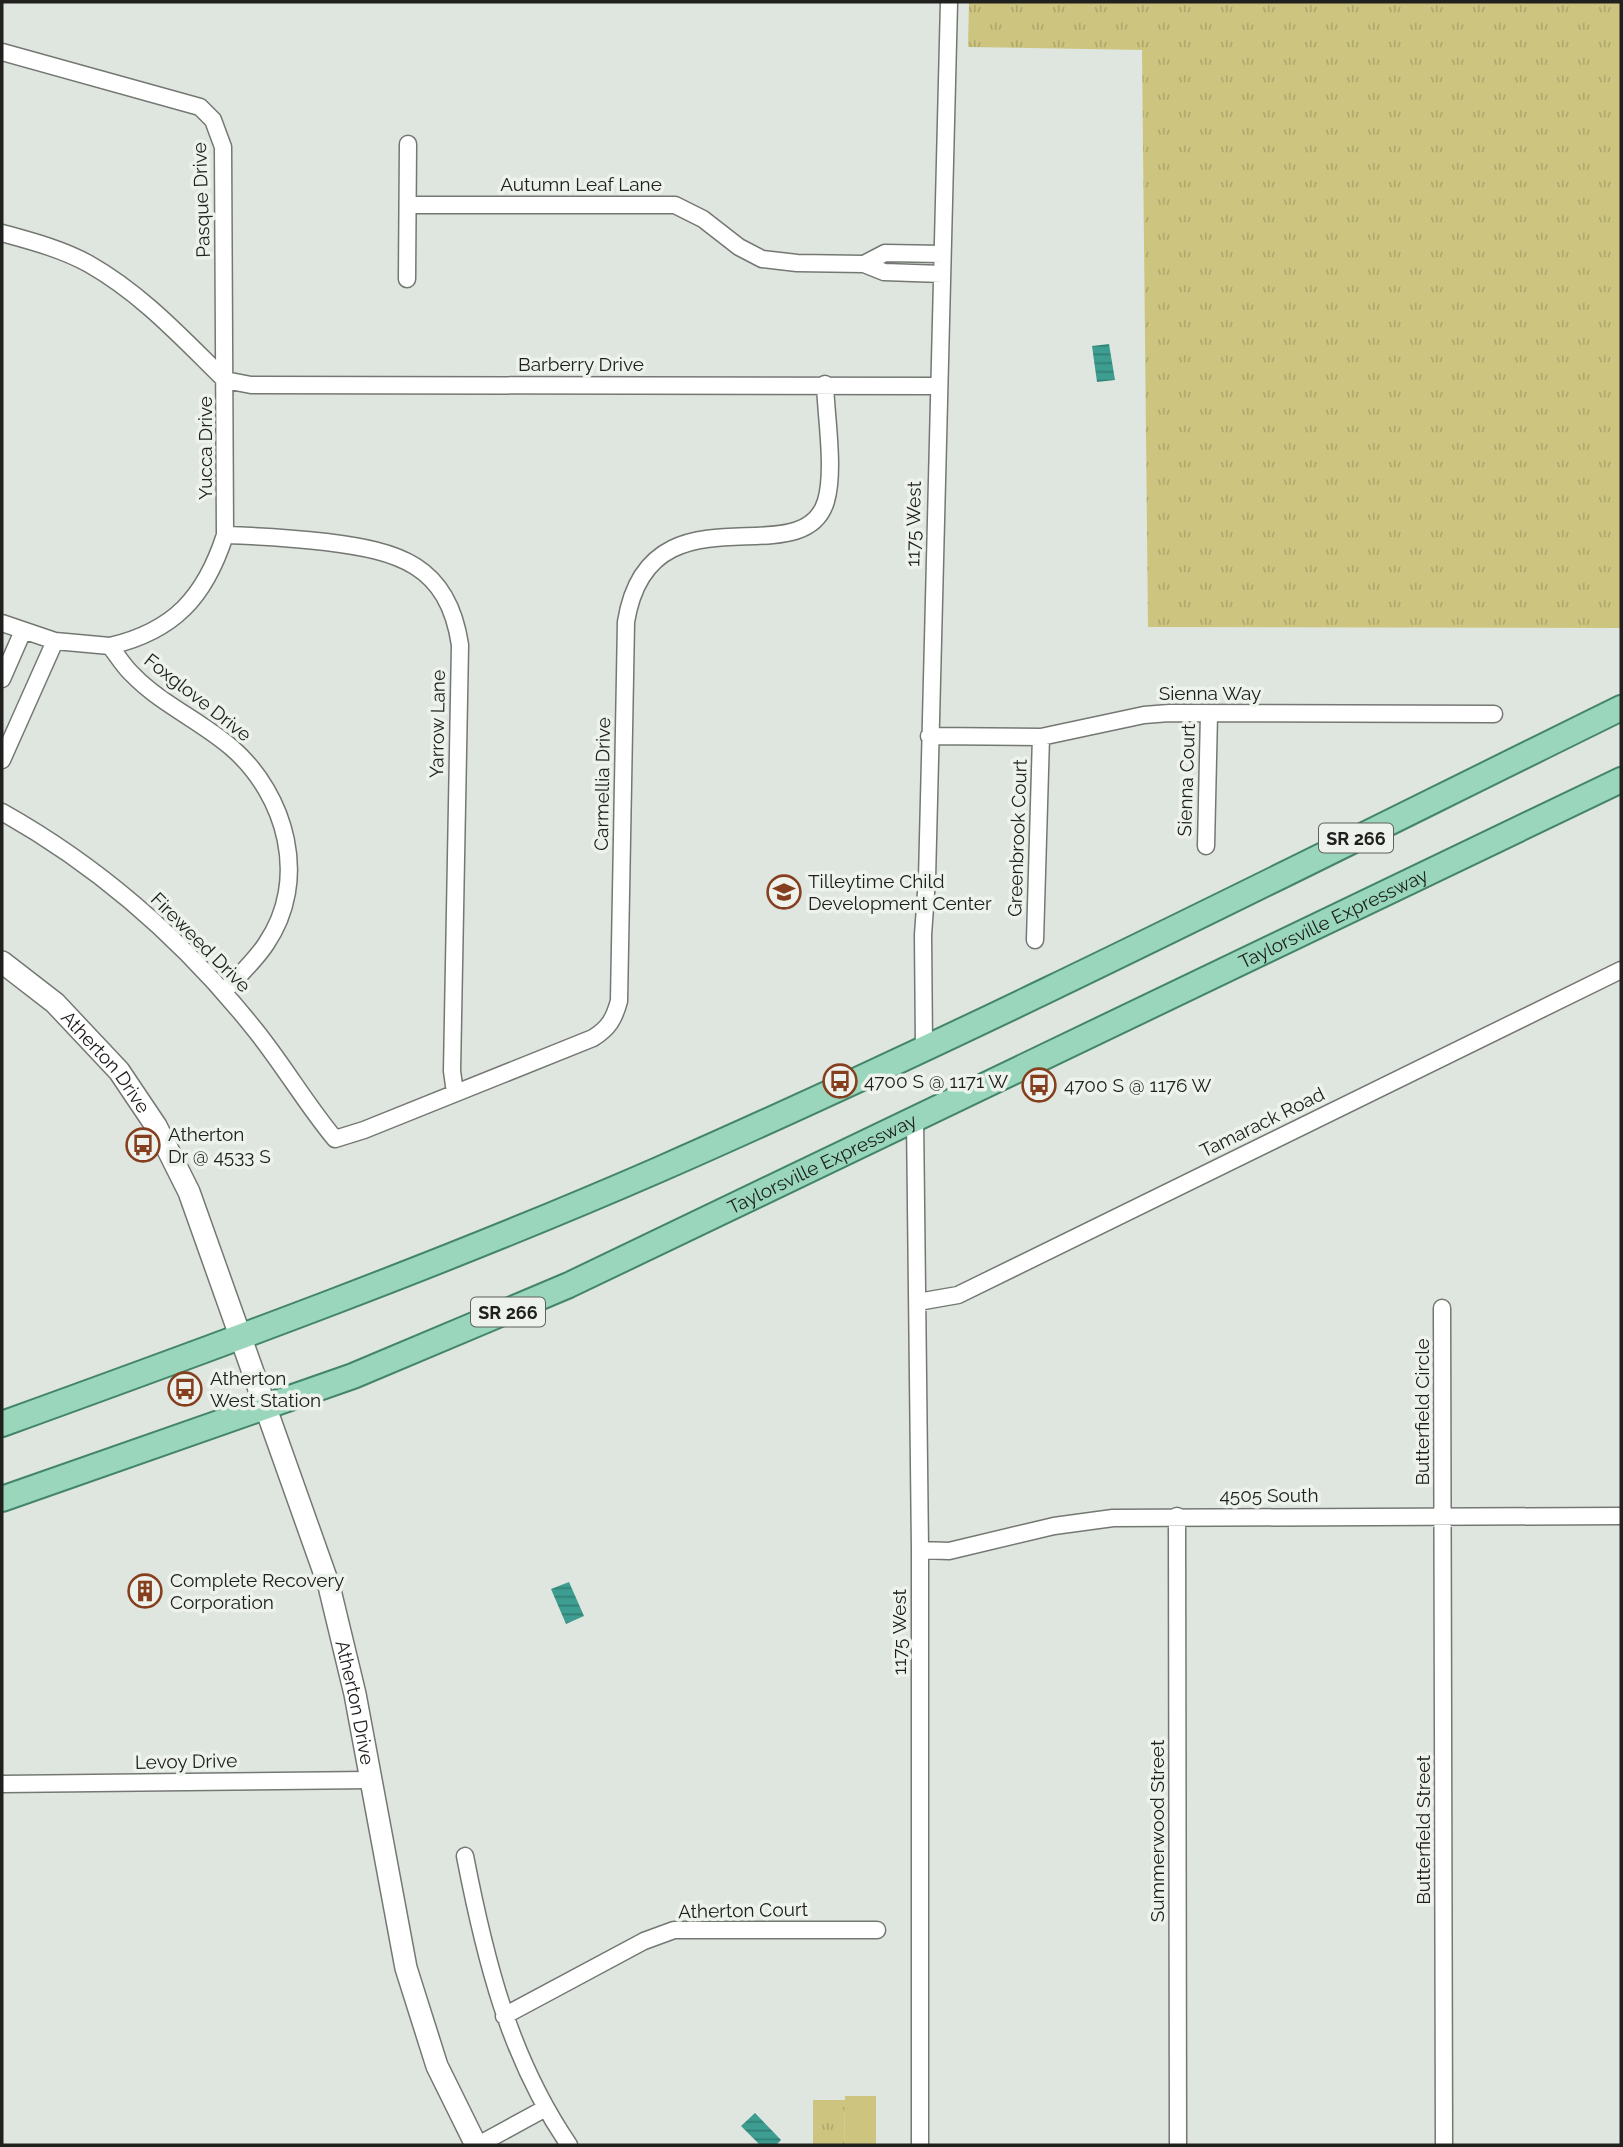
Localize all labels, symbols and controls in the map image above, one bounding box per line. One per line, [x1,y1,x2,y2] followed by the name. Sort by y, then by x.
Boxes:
[188,142,214,258] street label: Pasque Drive
[500,173,662,195] street label: Autumn Leaf Lane
[518,353,644,375] street label: Barberry Drive
[194,396,216,500] street label: Yucca Drive
[901,480,925,567] street label: 1175 West
[140,648,256,746] street label: Foxglove Drive
[425,670,449,778] street label: Yarrow Lane
[1159,682,1261,704] street label: Sienna Way
[590,717,614,851] street label: Carmellia Drive
[1173,723,1199,837] street label: Sienna Court
[1003,758,1031,917] street label: Greenbrook Court
[1319,824,1393,852] road number: SR 266
[1235,863,1431,973] street label: Taylorsville Expressway
[808,870,992,914] place label: Tilleytime Child Development Center
[765,873,803,911] school or university icon: Tilleytime Child Development Center
[147,888,255,996] street label: Fireweed Drive
[57,1006,155,1117] street label: Atherton Drive
[821,1062,859,1100] bus stop icon: 4700 S @ 1171 W
[1020,1066,1058,1104] bus stop icon: 4700 S @ 1176 W
[864,1070,1008,1092] place label: 4700 S @ 1171 W
[1064,1074,1212,1096] place label: 4700 S @ 1176 W
[1196,1082,1328,1162] street label: Tamarack Road
[724,1109,920,1218] street label: Taylorsville Expressway
[168,1123,271,1167] place label: Atherton Dr @ 4533 S
[124,1126,162,1164] bus stop icon: Atherton Dr @ 4533 S
[471,1297,545,1326] road number: SR 266
[1411,1338,1433,1486] street label: Butterfield Circle
[210,1367,321,1411] place label: Atherton West Station
[166,1370,204,1408] bus stop icon: Atherton West Station
[1219,1484,1319,1506] street label: 4505 South
[170,1569,344,1613] place label: Complete Recovery Corporation
[126,1572,164,1610] building icon: Complete Recovery Corporation
[888,1588,910,1675] street label: 1175 West
[331,1638,379,1766] street label: Atherton Drive
[1146,1739,1168,1922] street label: Summerwood Street
[135,1749,237,1773] street label: Levoy Drive
[1412,1755,1434,1905] street label: Butterfield Street
[678,1898,809,1922] street label: Atherton Court

